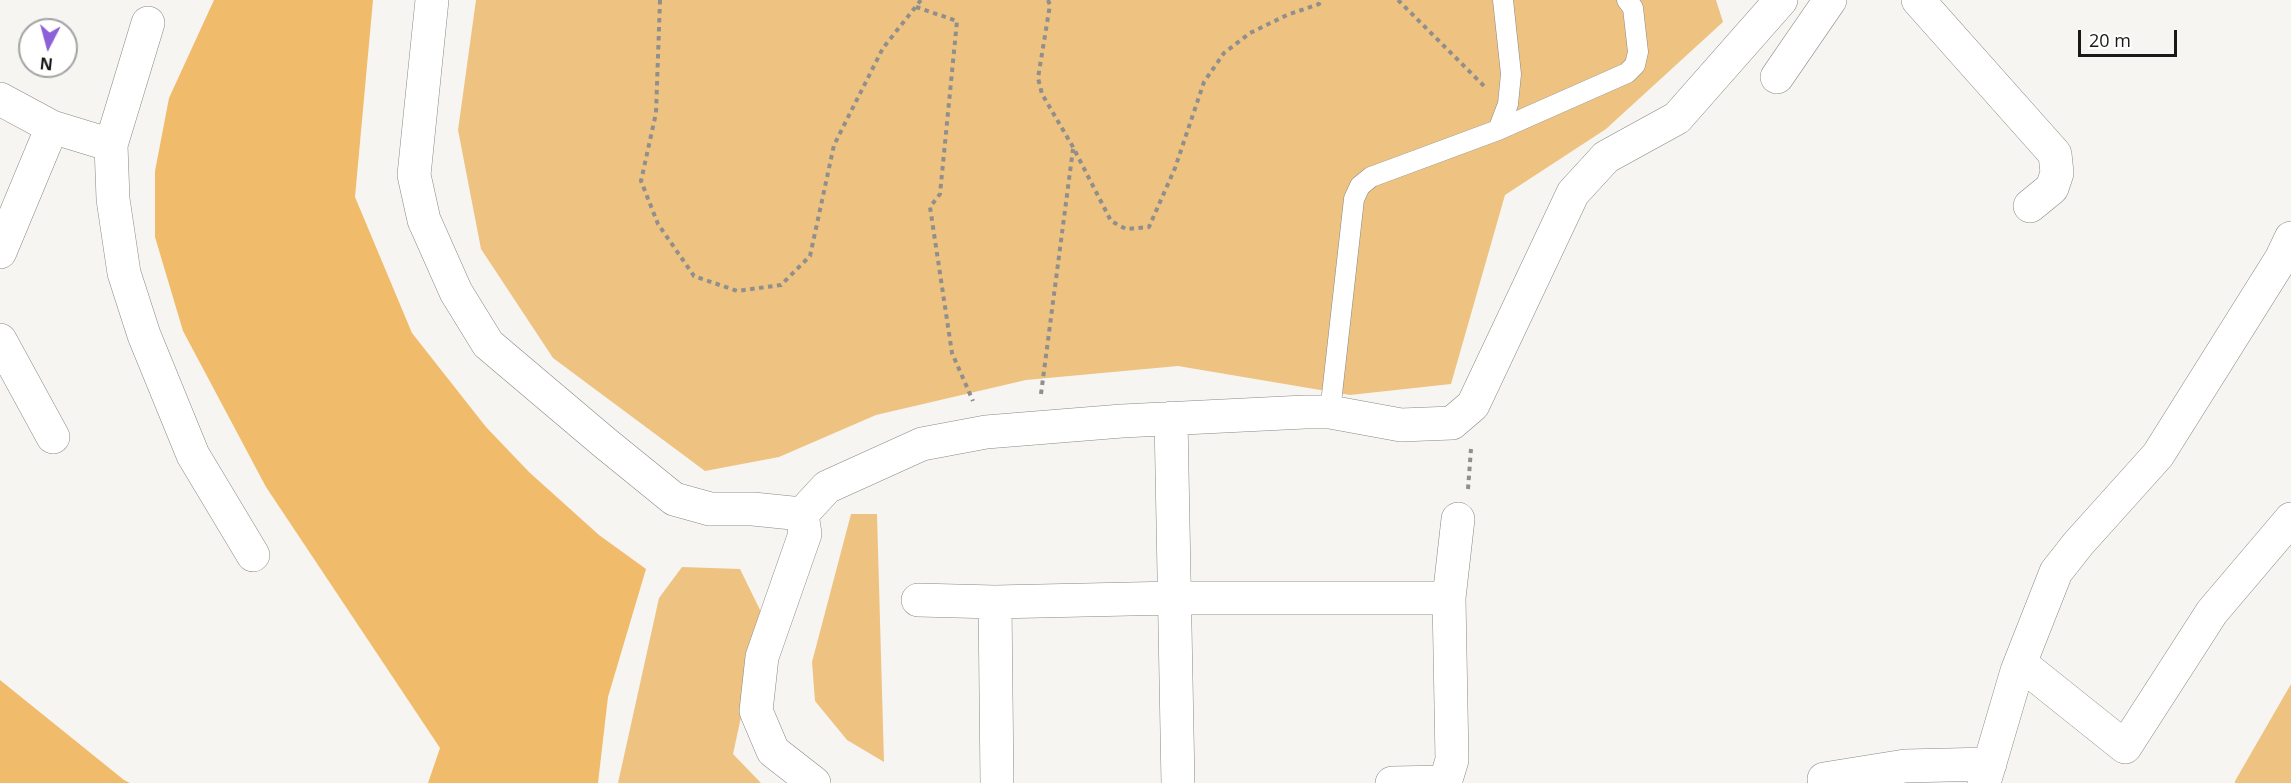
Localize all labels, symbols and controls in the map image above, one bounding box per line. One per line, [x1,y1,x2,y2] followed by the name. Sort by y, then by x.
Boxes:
[18,18,78,78] north arrow
[2081,18,2180,56] scale bar
[2089,28,2131,52] text: 20 m
[39,52,54,76] text: N

